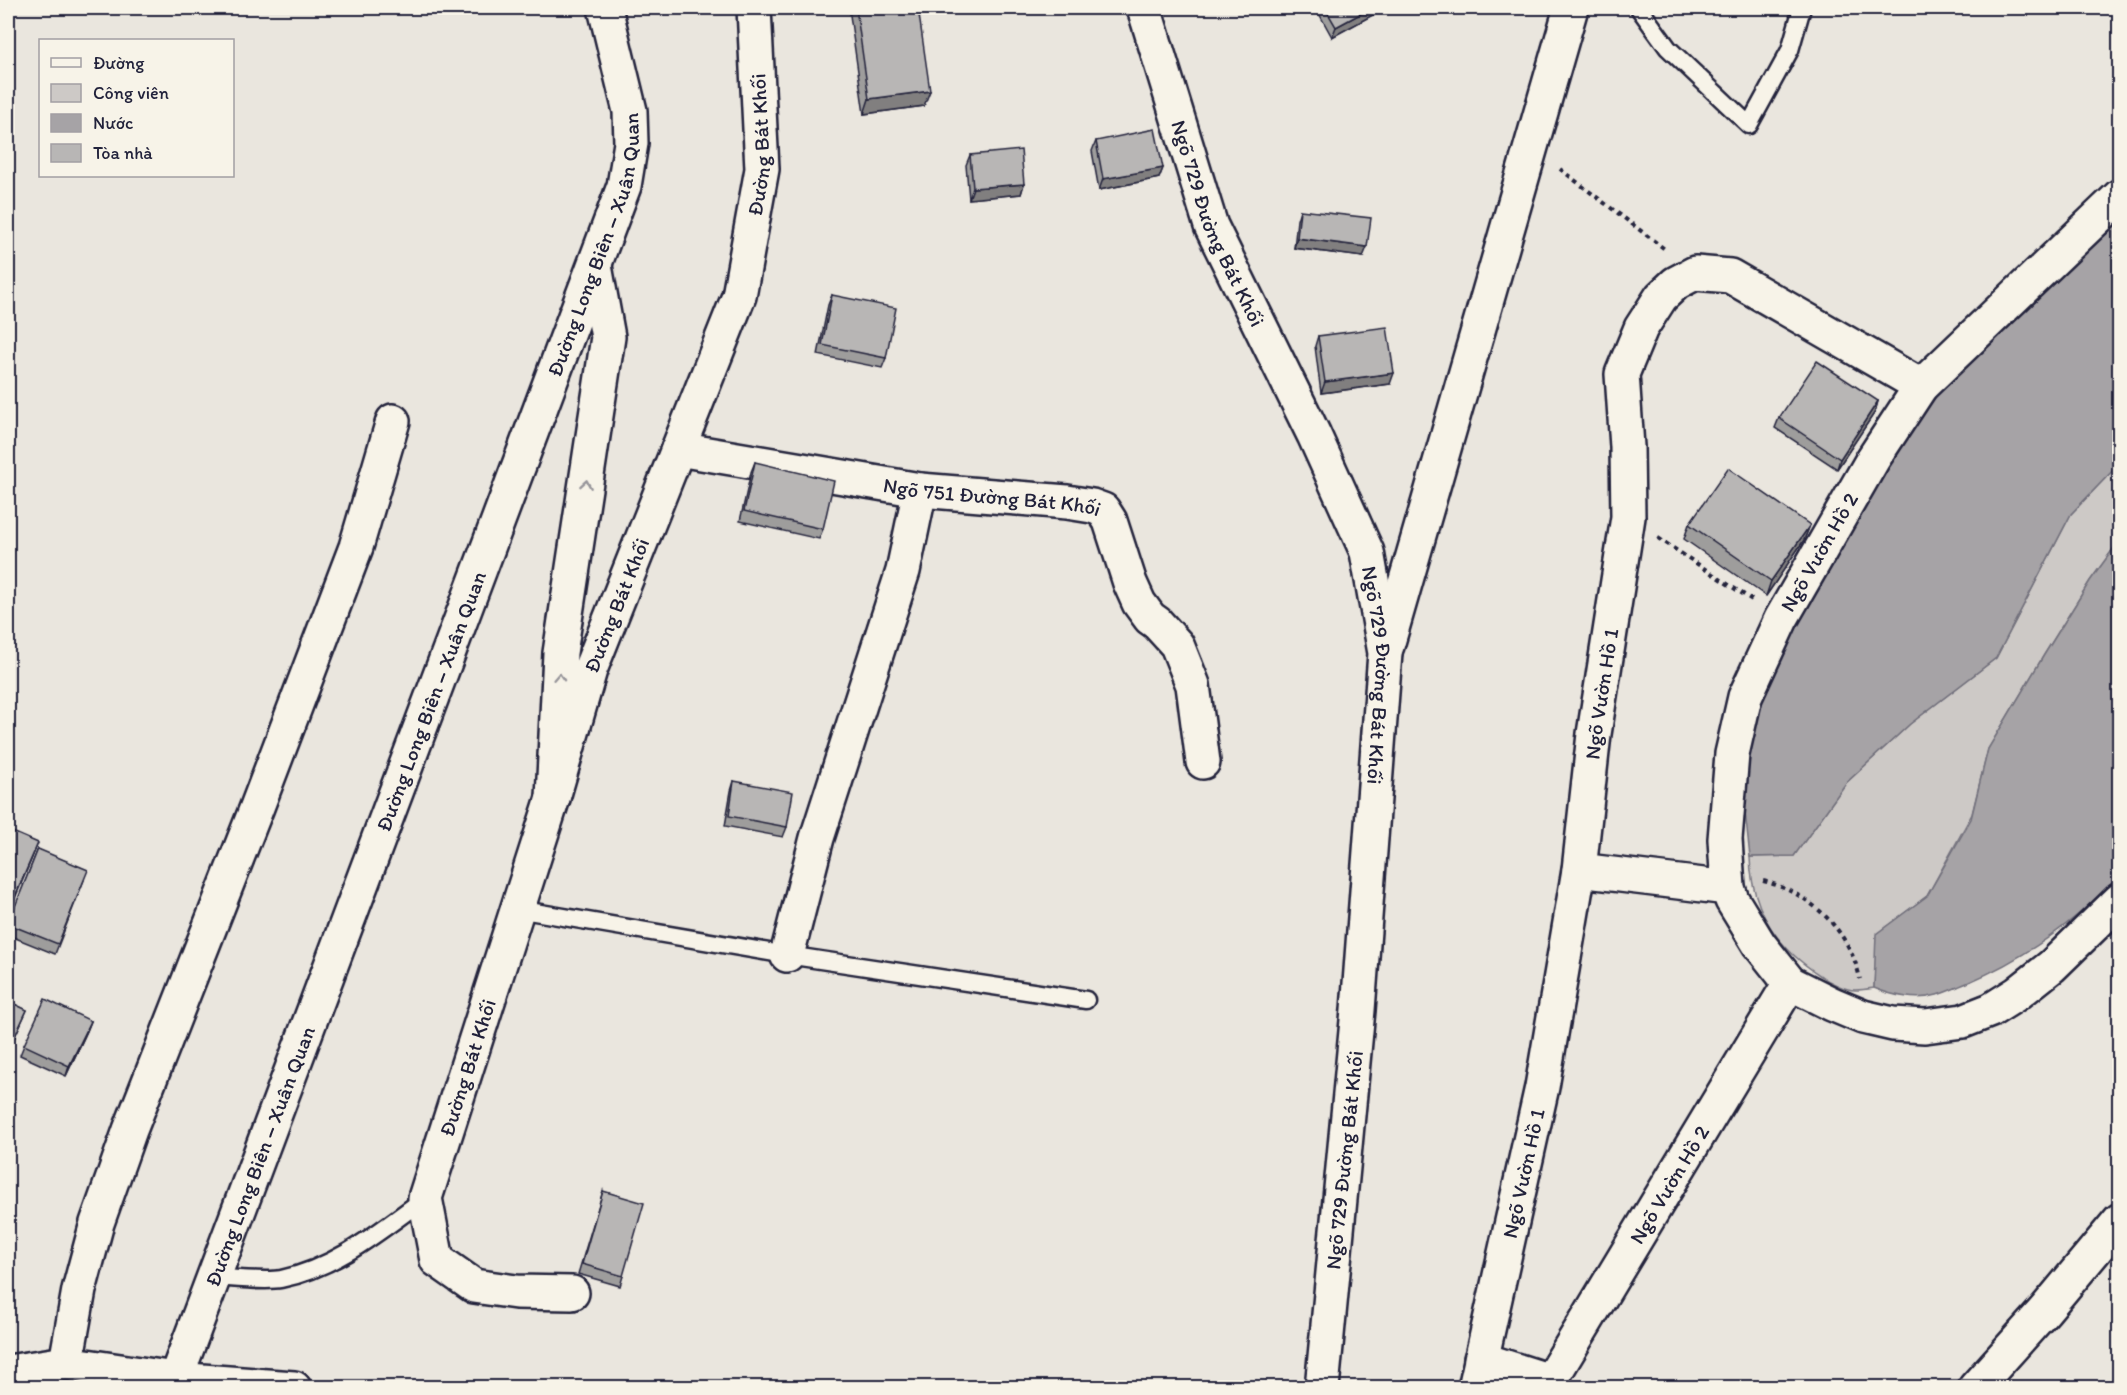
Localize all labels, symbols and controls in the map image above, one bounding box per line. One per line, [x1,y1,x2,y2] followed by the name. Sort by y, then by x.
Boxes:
[39,39,234,177] legend
[93,52,145,74] text: Đường
[741,73,775,217] street label: Đường Bát Khối
[93,82,169,104] text: Công viên
[93,112,133,134] text: Nước
[541,112,644,380] street label: Đường Long Biên – Xuân Quan
[1167,117,1271,330] street label: Ngõ 729 Đường Bát Khối
[93,142,153,164] text: Tòa nhà
[882,472,1105,521] street label: Ngõ 751 Đường Bát Khối
[580,479,592,488] one-way arrow
[1775,488,1863,616] street label: Ngõ Vườn Hồ 2
[578,534,654,676] street label: Đường Bát Khối
[1357,564,1398,786] street label: Ngõ 729 Đường Bát Khối
[370,567,491,835] street label: Đường Long Biên – Xuân Quan
[1579,626,1623,761] street label: Ngõ Vườn Hồ 1
[552,672,565,681] one-way arrow
[433,996,500,1139] street label: Đường Bát Khối
[199,1022,320,1289] street label: Đường Long Biên – Xuân Quan
[1320,1049,1368,1271] street label: Ngõ 729 Đường Bát Khối
[1496,1106,1549,1241] street label: Ngõ Vườn Hồ 1
[1623,1121,1714,1248] street label: Ngõ Vườn Hồ 2

